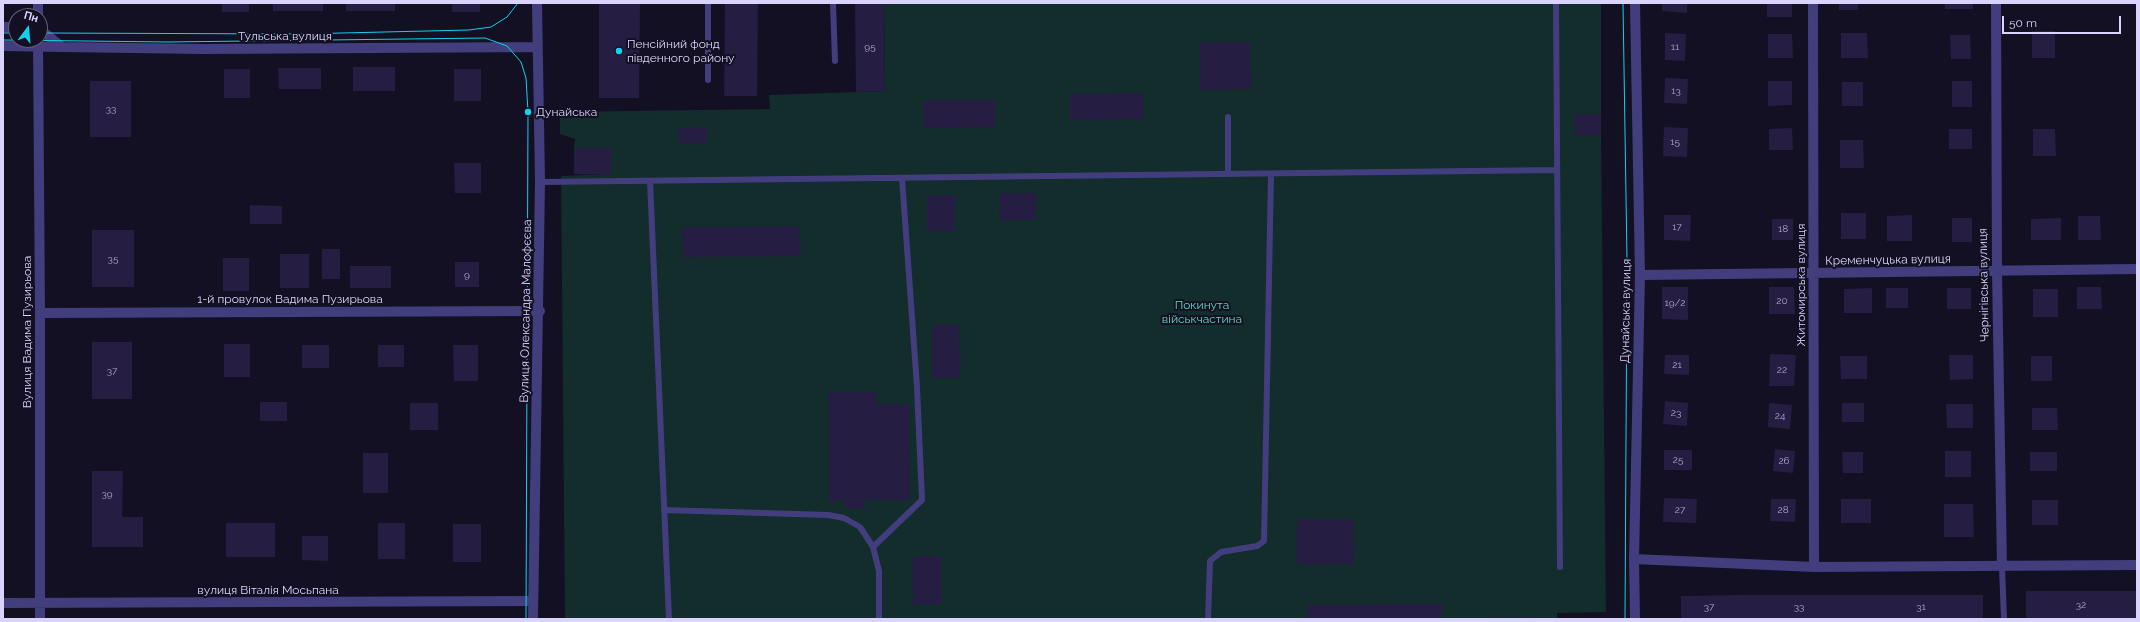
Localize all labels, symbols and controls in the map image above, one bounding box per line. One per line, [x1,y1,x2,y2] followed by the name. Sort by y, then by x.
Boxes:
[8,8,48,48] north arrow
[2004,8,2123,34] scale bar
[22,9,40,25] text: Пн
[2009,16,2037,30] text: 50 m
[238,29,332,43] street label: Тульська вулиця
[627,37,735,65] place label: Пенсійний фонд південного району
[864,41,876,53] house number: 95
[1671,41,1679,53] house number: 11
[614,46,624,56] marker: Пенсійний фонд південного району
[1671,85,1681,97] house number: 13
[106,103,116,115] house number: 33
[536,105,597,119] place label: Дунайська
[523,107,533,117] marker: Дунайська
[1670,136,1680,148] house number: 15
[517,219,535,403] street label: Вулиця Олександра Малофєєва
[1672,221,1682,233] house number: 17
[1778,223,1788,235] house number: 18
[1794,223,1808,347] street label: Житомирська вулиця
[1976,228,1992,342] street label: Чернігівська вулиця
[1825,252,1951,268] street label: Кременчуцька вулиця
[108,253,118,265] house number: 35
[20,256,34,408] street label: Вулиця Вадима Пузирьова
[1618,259,1634,363] street label: Дунайська вулиця
[464,269,470,281] house number: 9
[197,292,383,306] street label: 1-й провулок Вадима Пузирьова
[1776,295,1788,307] house number: 20
[1664,297,1686,309] house number: 19/2
[1162,298,1242,326] park label: Покинута військчастина
[1672,359,1682,371] house number: 21
[1777,364,1787,376] house number: 22
[107,365,117,377] house number: 37
[1671,407,1681,419] house number: 23
[1775,410,1785,422] house number: 24
[1673,454,1683,466] house number: 25
[1778,455,1790,467] house number: 26
[101,488,113,500] house number: 39
[1675,504,1685,516] house number: 27
[1777,504,1789,516] house number: 28
[197,583,339,597] street label: вулиця Віталія Мосьпана
[2076,599,2086,611] house number: 32
[1704,601,1714,613] house number: 37
[1794,601,1804,613] house number: 33
[1916,601,1926,613] house number: 31

